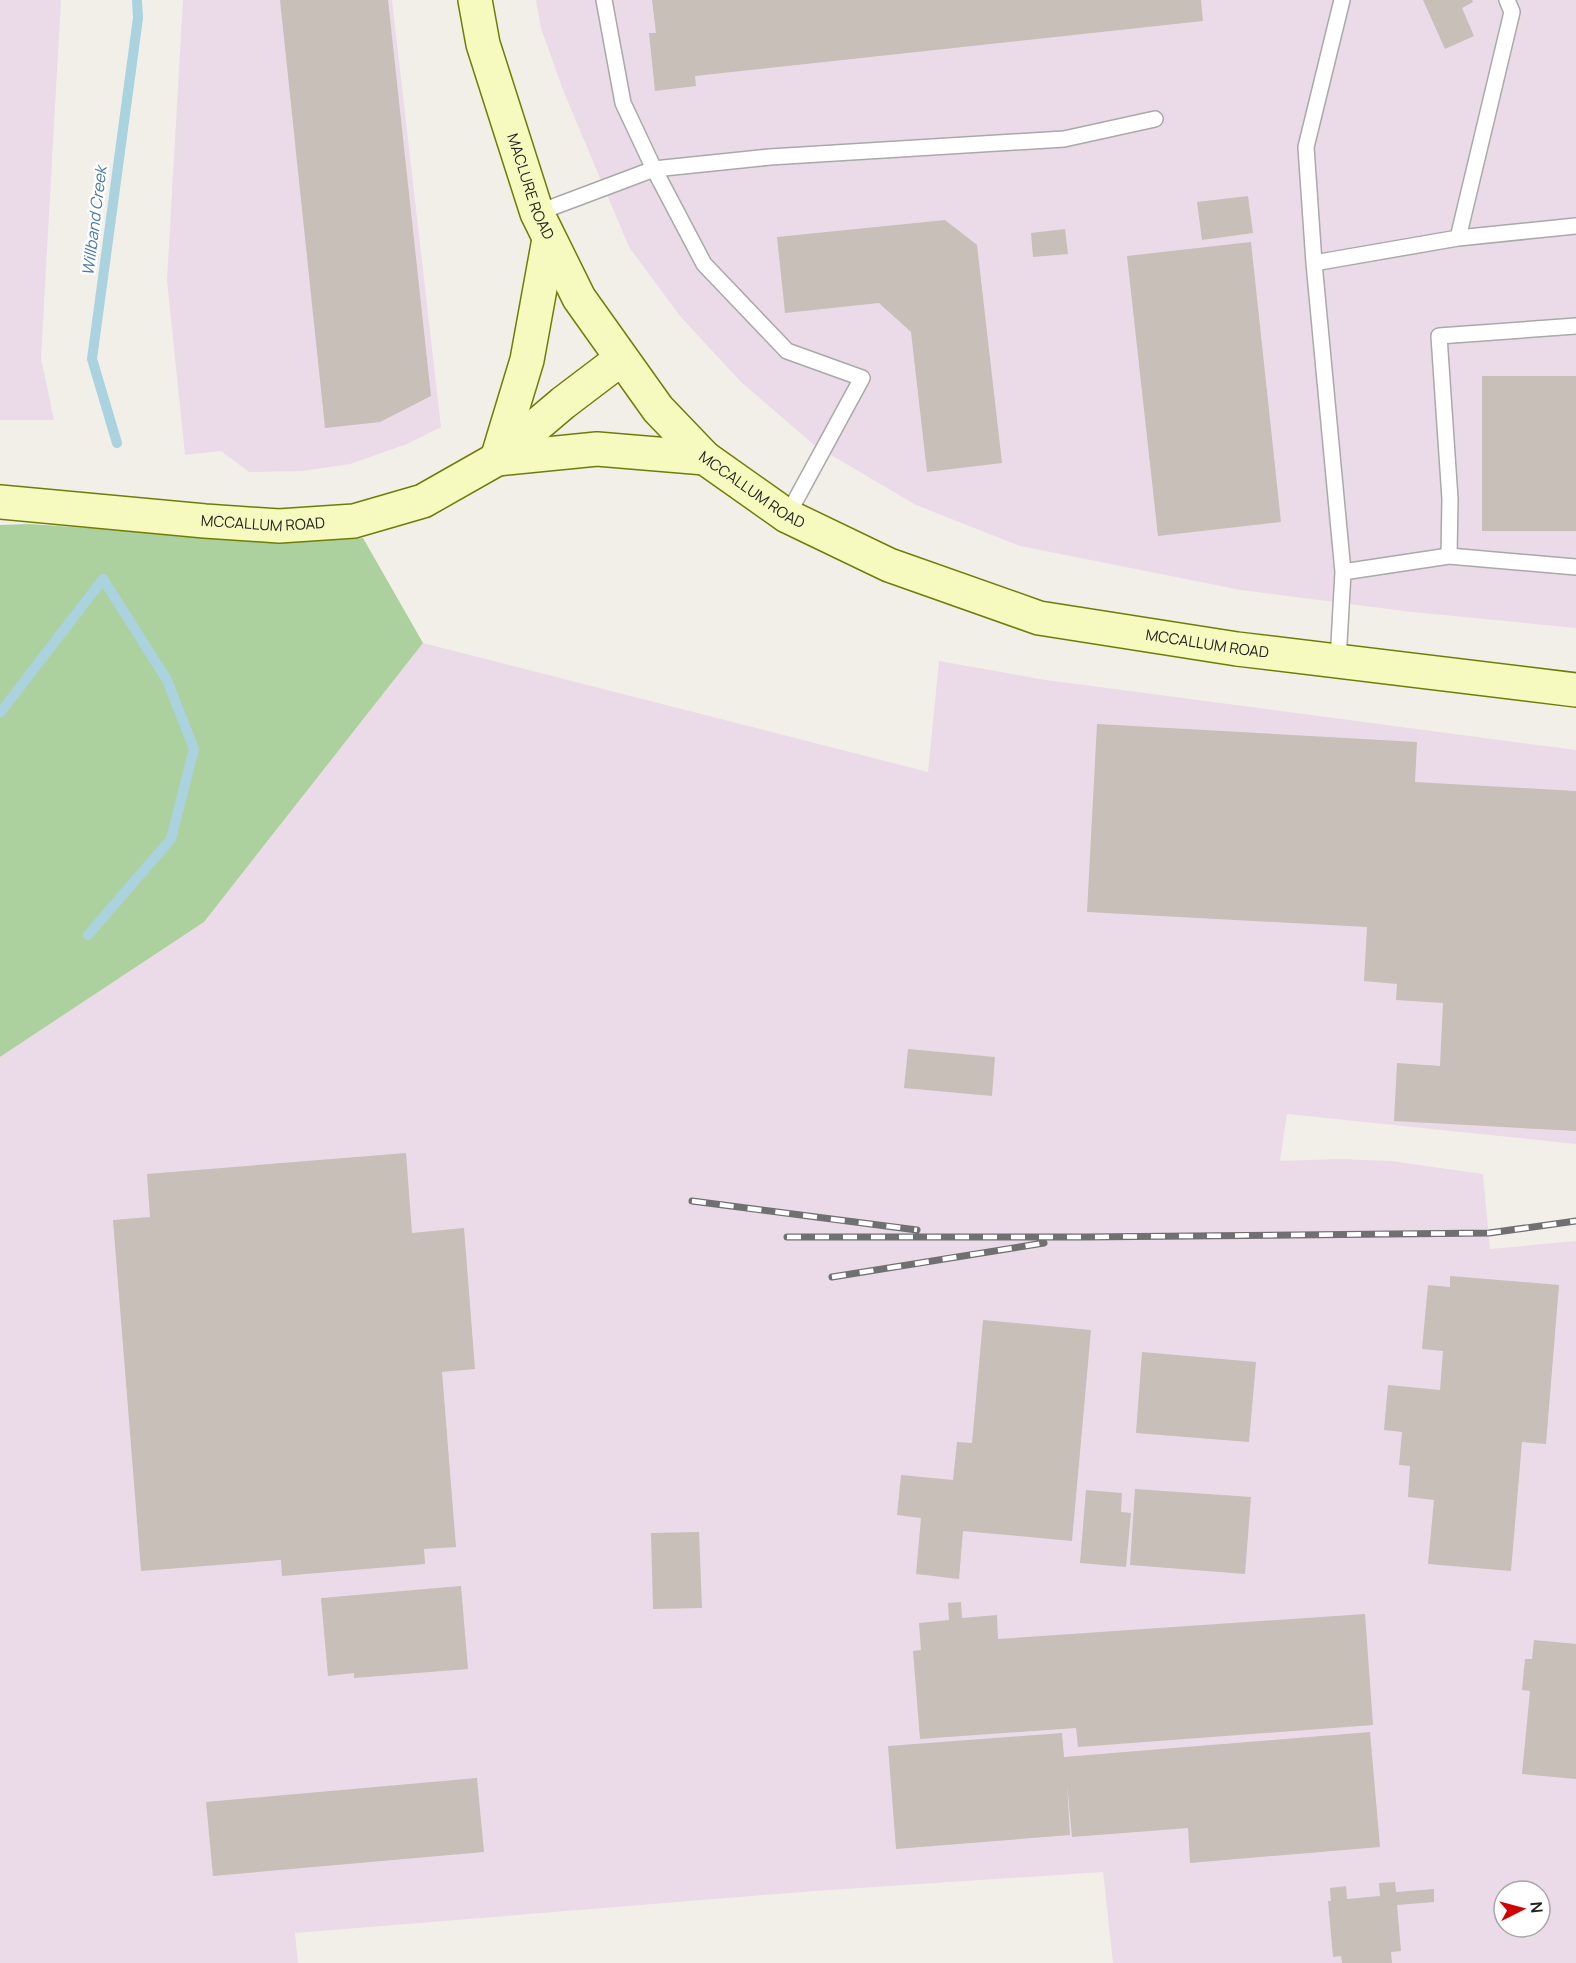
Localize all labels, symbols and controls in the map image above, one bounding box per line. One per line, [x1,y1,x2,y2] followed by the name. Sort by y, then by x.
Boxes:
[502,131,560,243] street label: MACLURE ROAD
[76,163,112,277] water label: Willband Creek
[695,446,809,533] street label: MCCALLUM ROAD
[200,510,326,536] street label: MCCALLUM ROAD
[1144,624,1270,663] street label: MCCALLUM ROAD
[1492,1879,1552,1939] north arrow
[1525,1901,1548,1914] text: N

